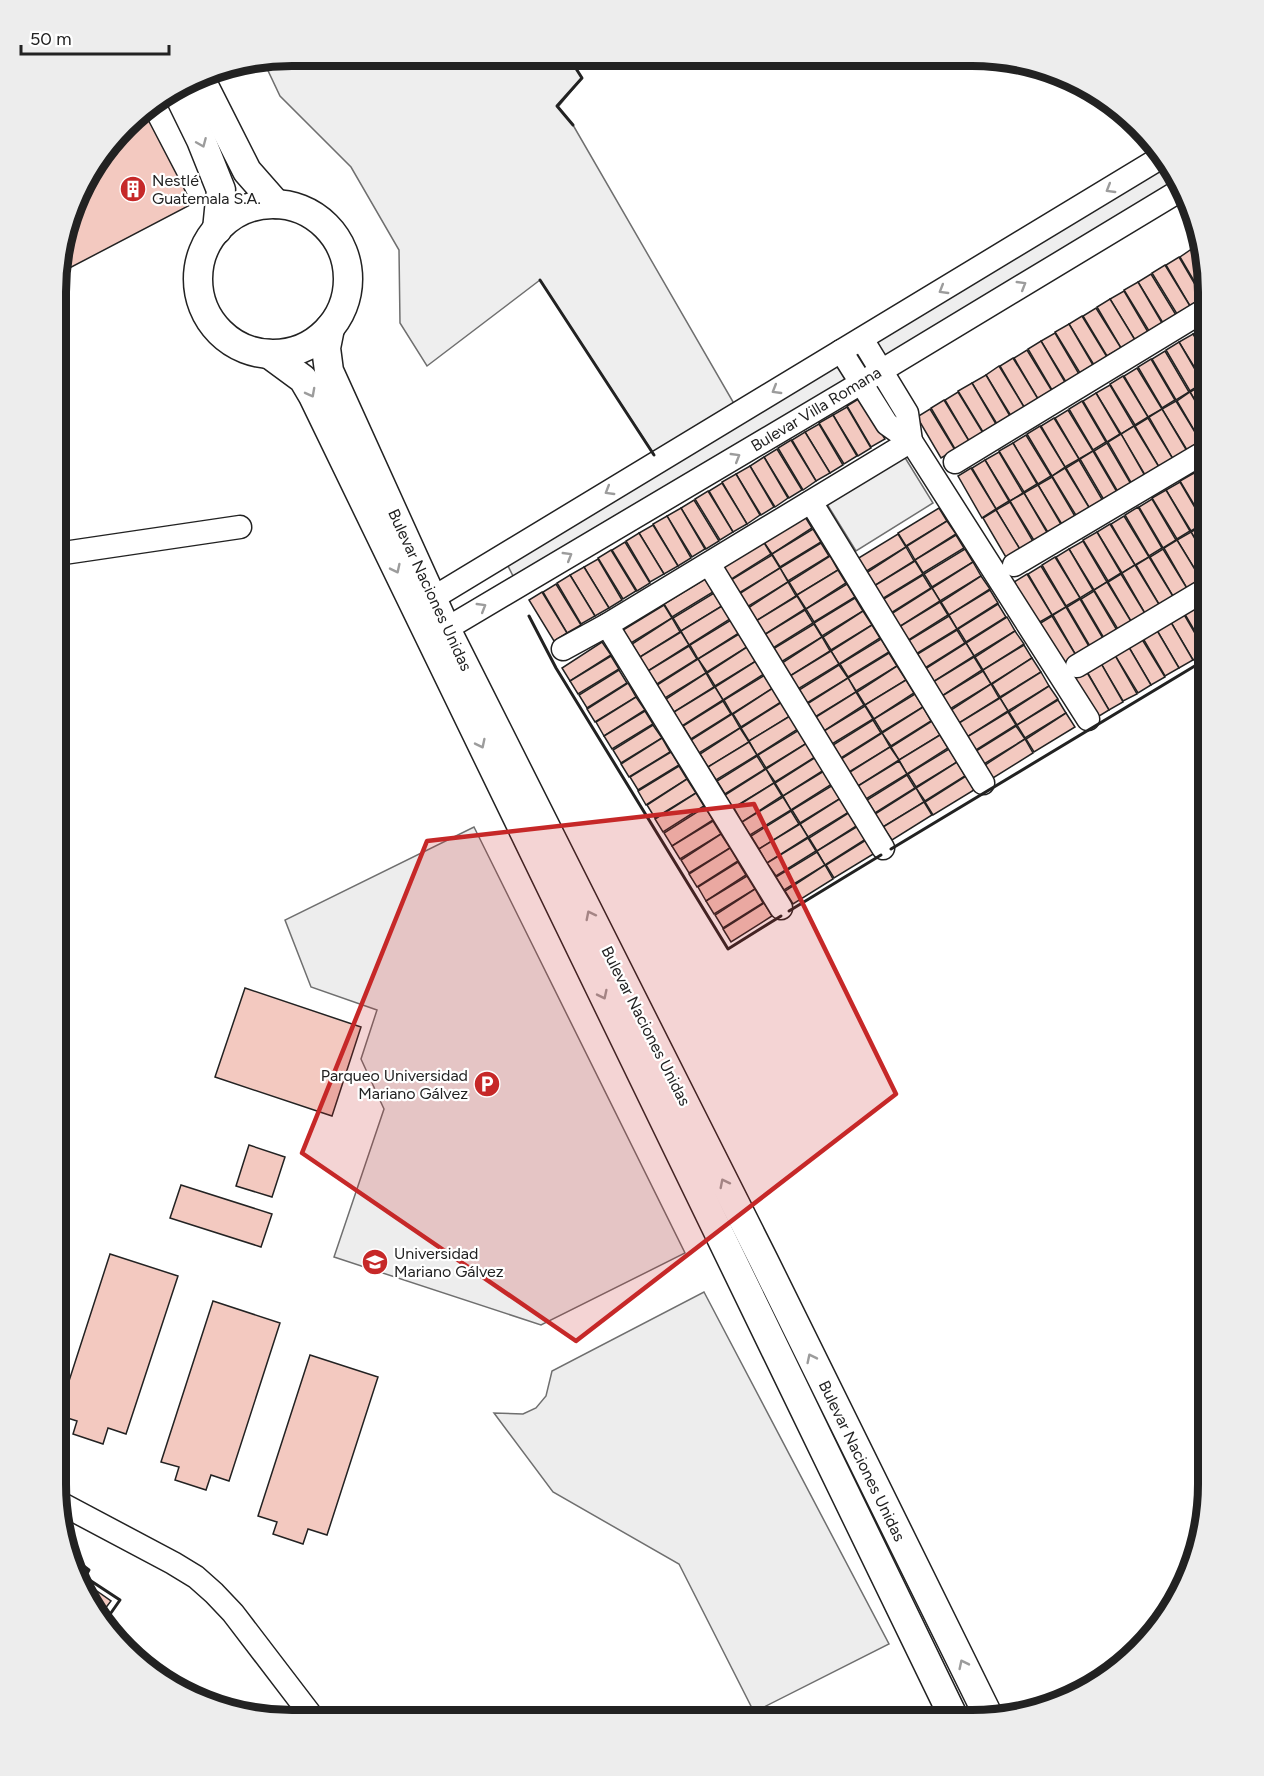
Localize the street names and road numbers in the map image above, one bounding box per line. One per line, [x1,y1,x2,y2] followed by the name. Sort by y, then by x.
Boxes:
[747,363,885,455] street label: Bulevar Villa Romana
[384,506,476,674] street label: Bulevar Naciones Unidas
[597,943,695,1109] street label: Bulevar Naciones Unidas
[815,1377,909,1545] street label: Bulevar Naciones Unidas

